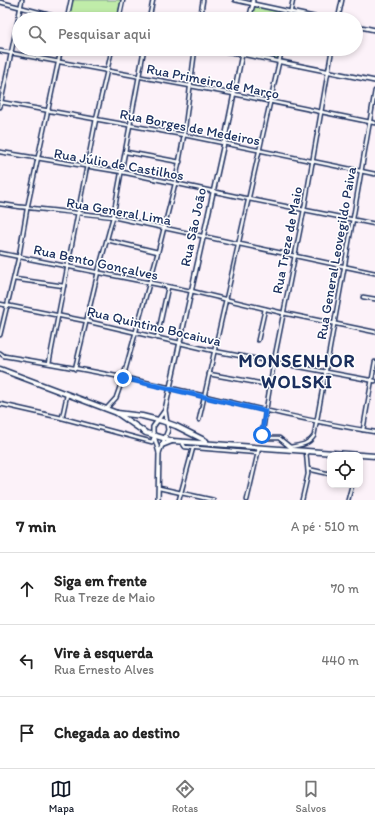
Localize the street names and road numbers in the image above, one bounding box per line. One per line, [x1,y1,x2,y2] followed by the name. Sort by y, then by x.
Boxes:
[145,60,281,103] street label: Rua Primeiro de Março
[118,106,262,149] street label: Rua Borges de Medeiros
[53,145,185,184] street label: Rua Júlio de Castilhos
[313,164,360,341] street label: Rua General Leovegildo Paiva
[269,185,306,295] street label: Rua Treze de Maio
[177,186,210,268] street label: Rua São João
[65,194,173,229] street label: Rua General Lima
[32,241,160,284] street label: Rua Bento Gonçalves
[85,303,223,350] street label: Rua Quintino Bocaiuva

